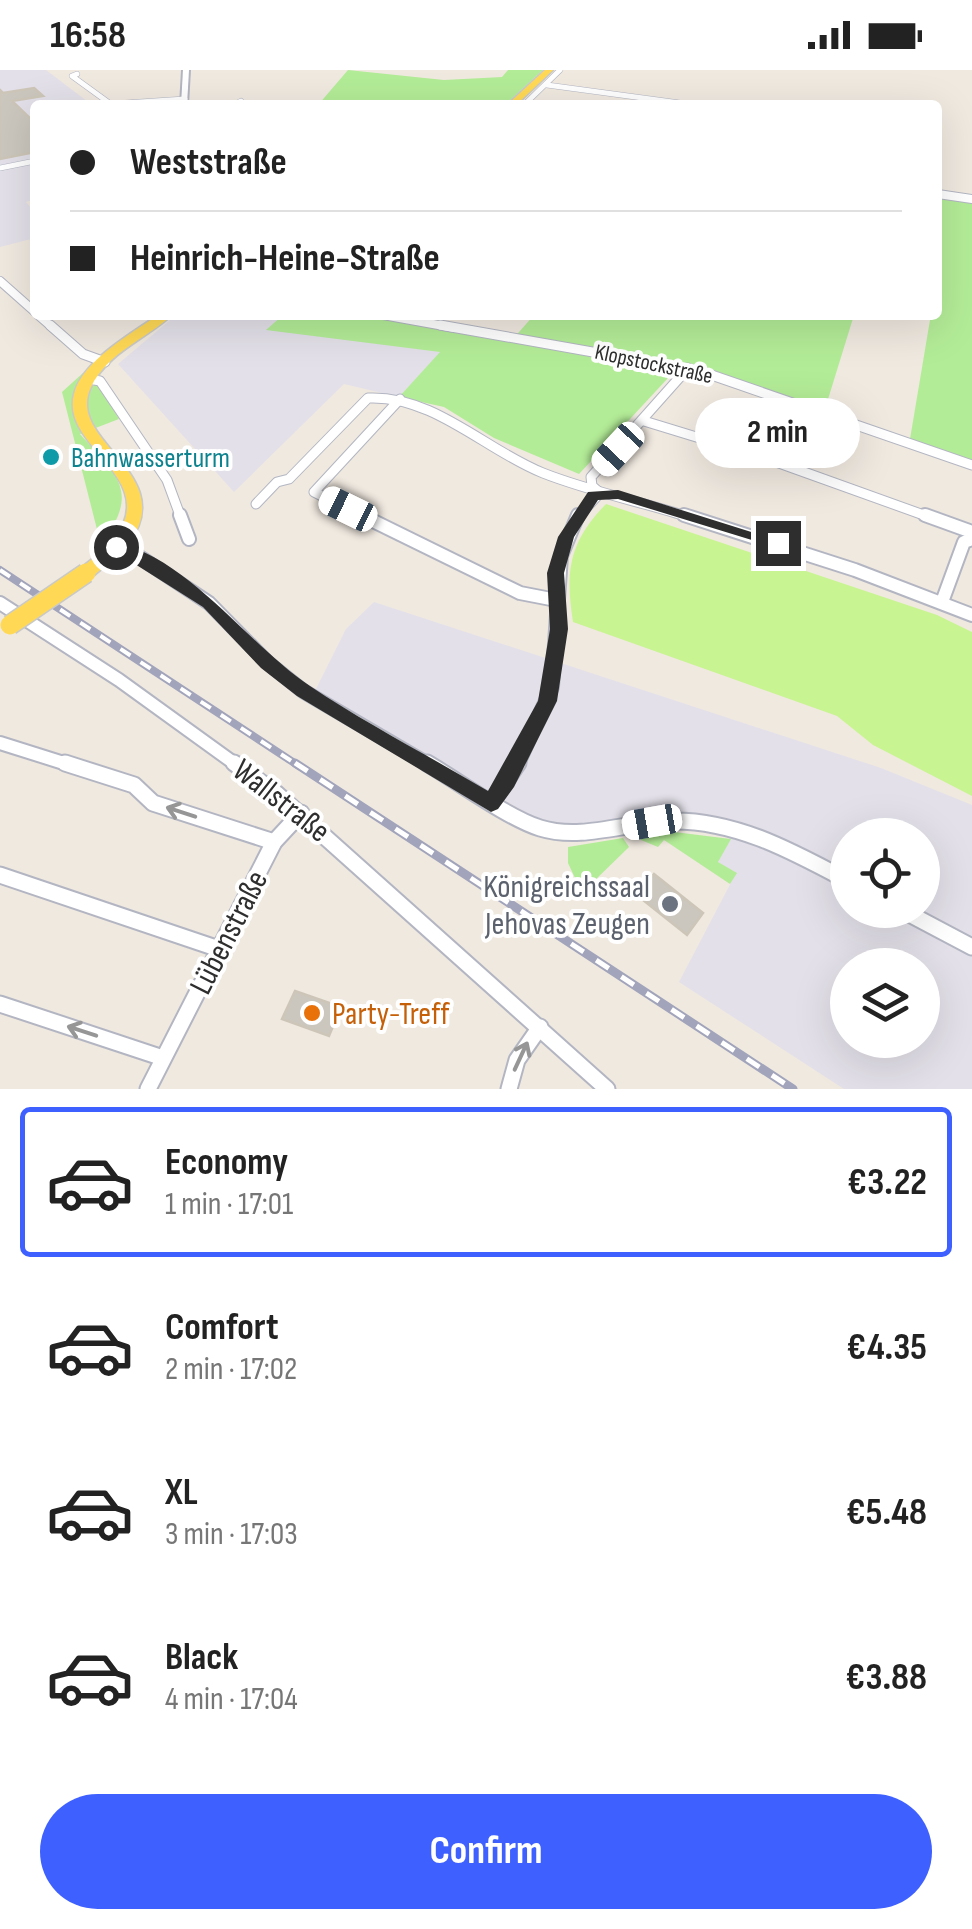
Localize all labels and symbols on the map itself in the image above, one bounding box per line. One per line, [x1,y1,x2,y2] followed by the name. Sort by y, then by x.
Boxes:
[592,339,715,390] street label: Klopstockstraße
[696,398,860,468] callout: 2 min
[587,417,649,481] car
[71,442,230,475] place label: Bahnwasserturm
[40,446,62,468] marker: Bahnwasserturm
[314,482,382,536] car
[756,521,801,566] route end
[94,525,139,570] route start
[225,751,338,851] street label: Wallstraße
[166,802,198,820] one-way arrow
[620,802,684,842] car
[182,864,277,1001] street label: Lübenstraße
[483,868,650,944] place label: Königreichssaal Jehovas Zeugen
[659,893,681,915] marker: Königreichssaal Jehovas Zeugen
[332,995,450,1034] place label: Party-Treff
[301,1002,323,1024] marker: Party-Treff
[66,1020,98,1038] one-way arrow
[513,1042,532,1072] one-way arrow

